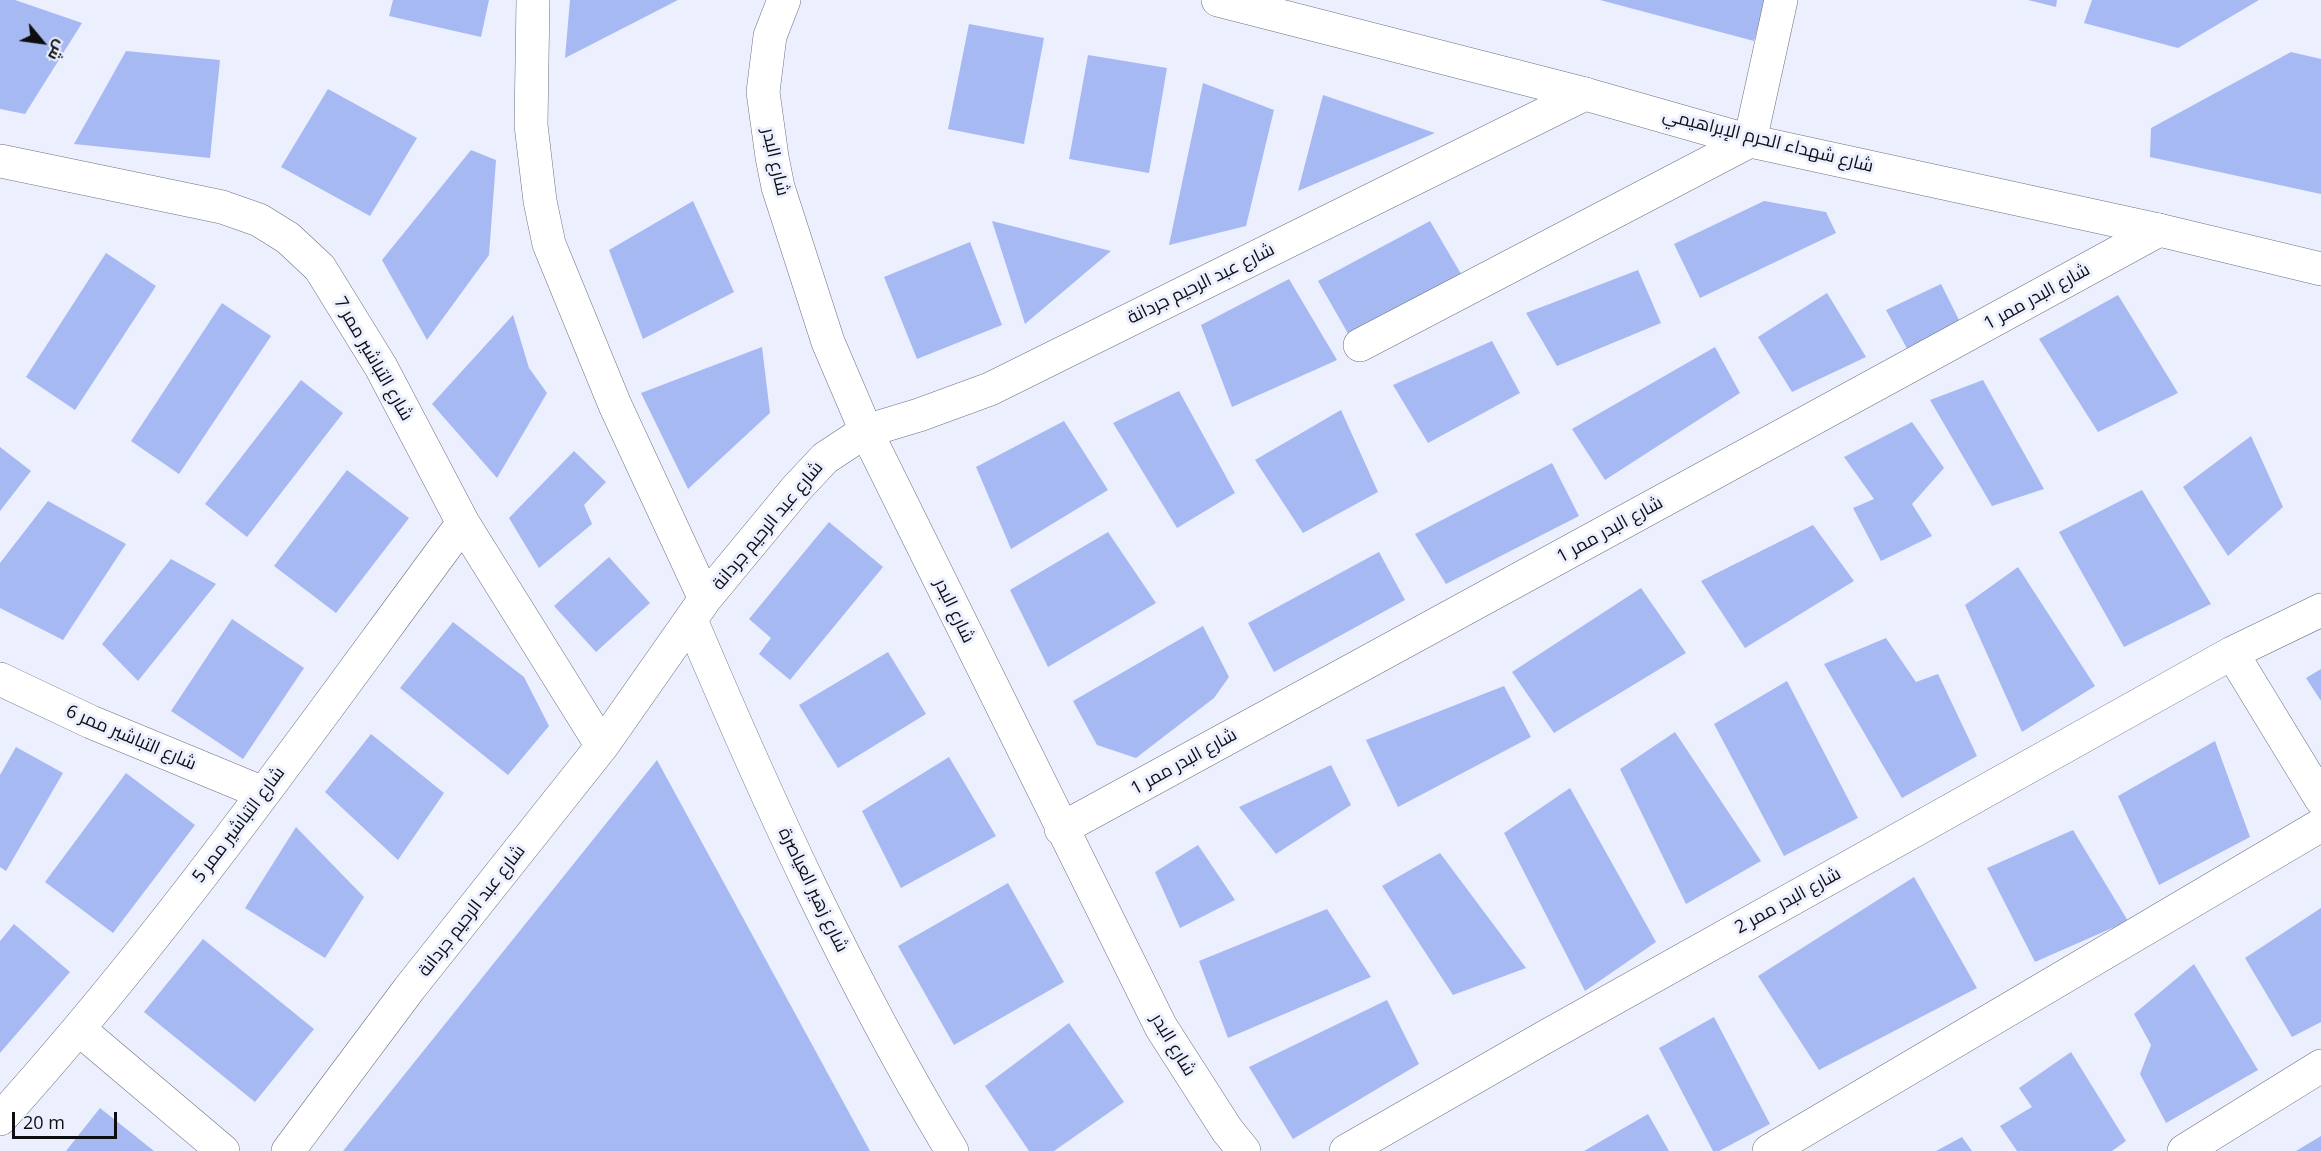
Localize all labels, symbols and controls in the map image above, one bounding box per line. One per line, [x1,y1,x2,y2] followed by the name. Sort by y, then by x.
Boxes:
[12,12,72,72] north arrow
[43,36,72,65] text: ش
[1660,104,1876,178] street label: شارع شهداء الحرم الإبراهيمي
[757,126,793,198] street label: شارع البدر
[1124,239,1278,329] street label: شارع عبد الرحيم جردانة
[1980,259,2094,335] street label: شارع البدر ممر 1
[329,293,417,425] street label: شارع التباشير ممر 7
[708,457,828,595] street label: شارع عبد الرحيم جردانة
[1553,492,1667,568] street label: شارع البدر ممر 1
[929,575,979,647] street label: شارع البدر
[63,701,199,775] street label: شارع التباشير ممر 6
[1127,724,1241,800] street label: شارع البدر ممر 1
[188,763,290,887] street label: شارع التباشير ممر 5
[774,824,852,956] street label: شارع زهير العياصرة
[414,841,530,981] street label: شارع عبد الرحيم جردانة
[1731,863,1845,939] street label: شارع البدر ممر 2
[1146,1010,1200,1080] street label: شارع البدر
[15,1100,120,1138] scale bar
[23,1110,65,1134] text: 20 m

